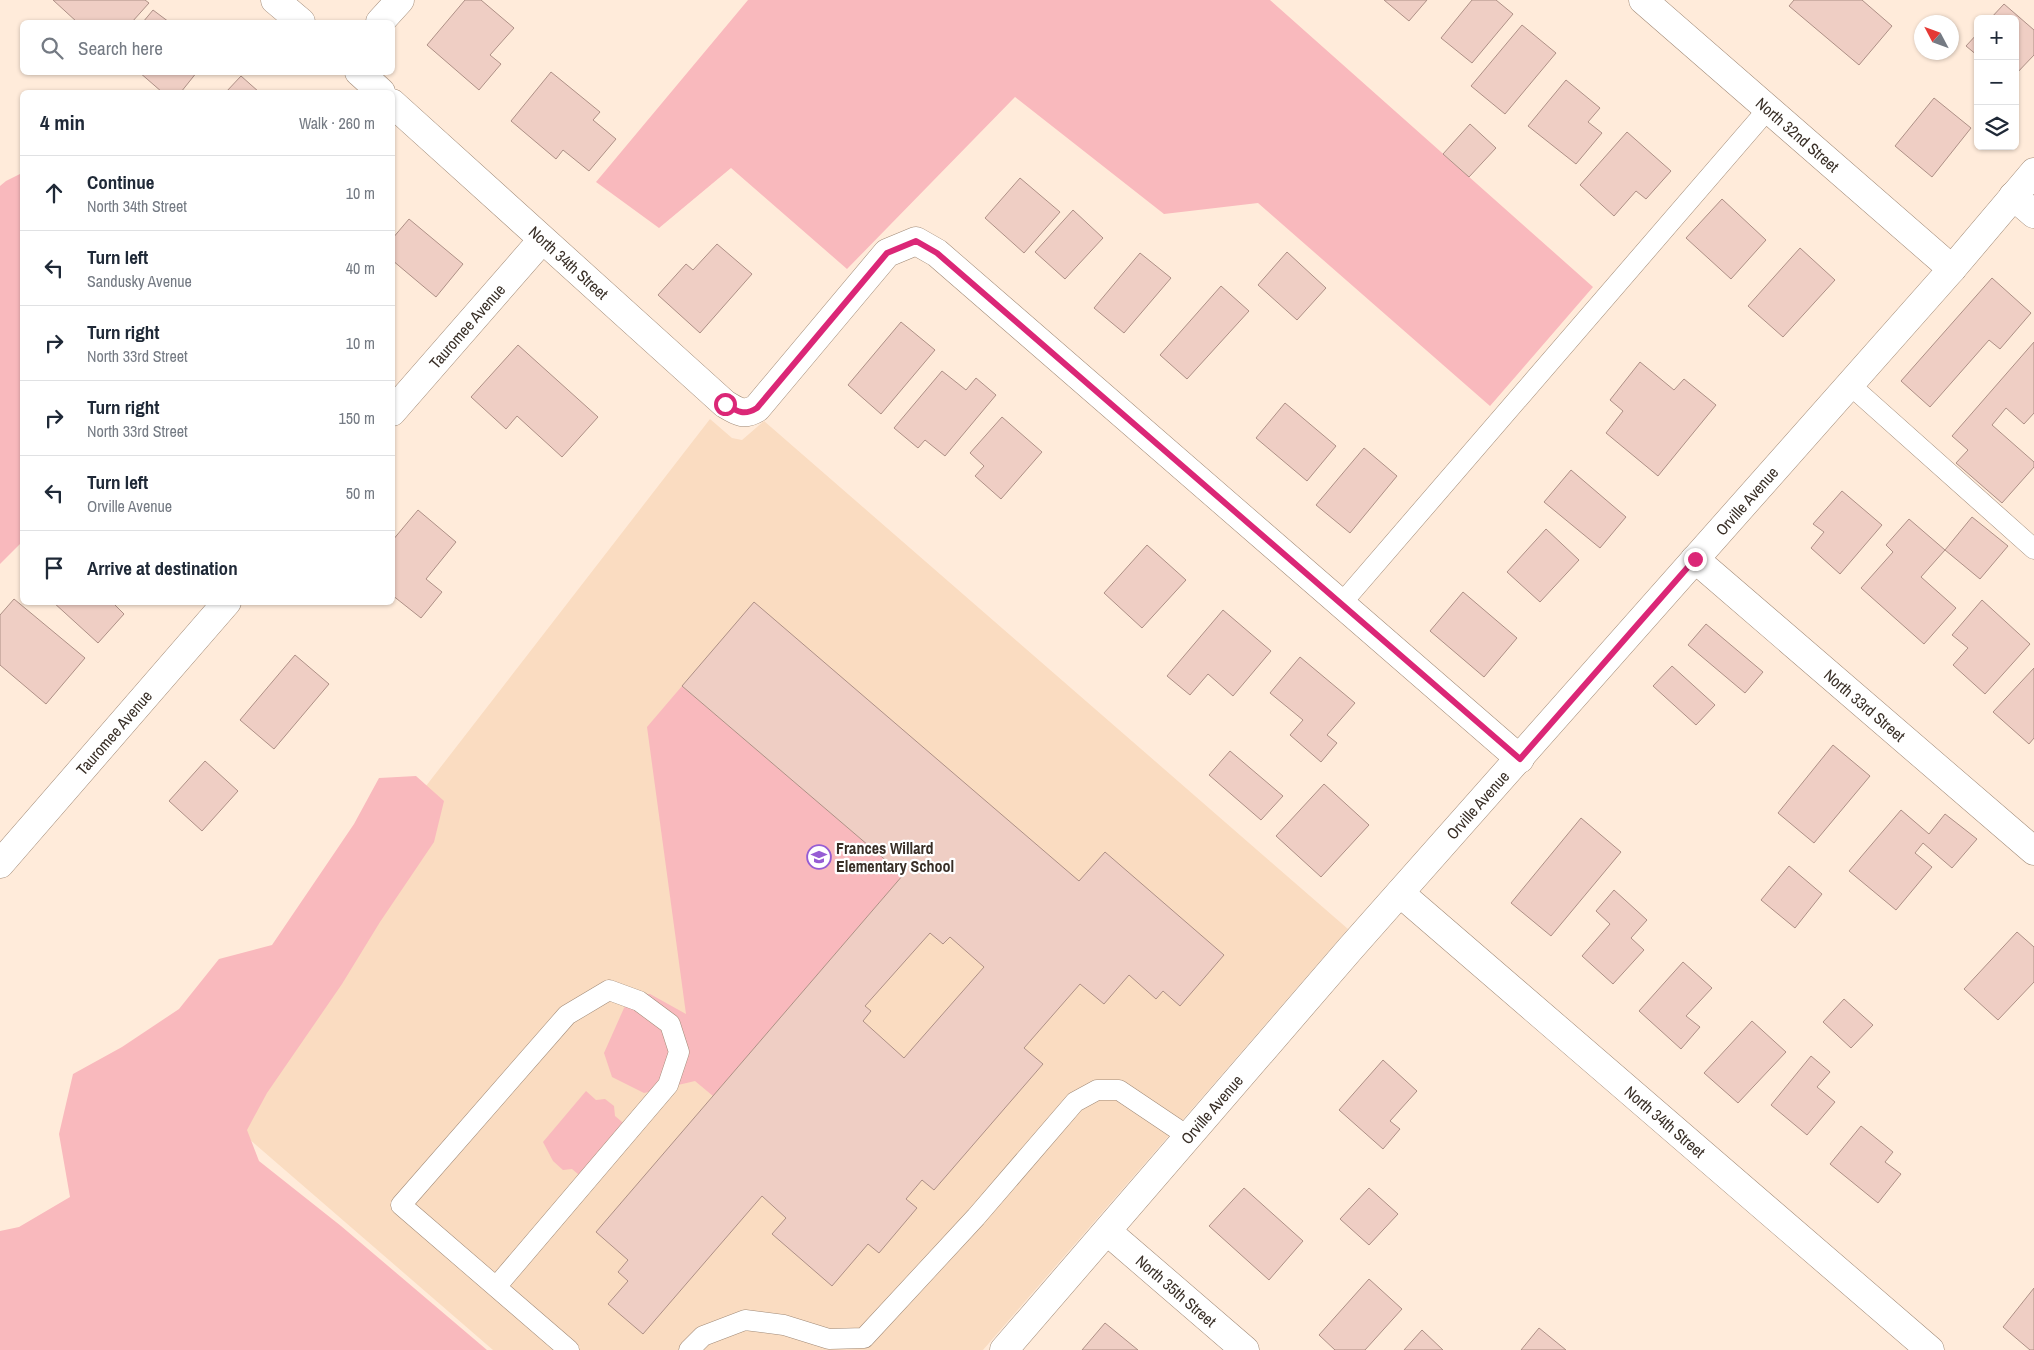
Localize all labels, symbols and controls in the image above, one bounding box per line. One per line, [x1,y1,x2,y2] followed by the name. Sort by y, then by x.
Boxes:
[1914,15,1959,60] north arrow
[1974,15,2019,150] map controls
[1974,15,2019,60] button: +
[20,20,395,75] search box
[38,34,66,62] icon: search
[78,35,163,61] text: Search here
[1974,60,2019,105] button: −
[1751,92,1844,177] street label: North 32nd Street
[1974,105,2019,150] button: layers
[40,108,85,137] text: 4 min
[299,112,375,134] text: Walk · 260 m
[87,169,155,195] text: Continue
[40,179,68,207] icon: ahead
[346,182,375,204] text: 10 m
[87,195,187,217] text: North 34th Street
[524,221,613,305] street label: North 34th Street
[87,244,148,270] text: Turn left
[40,254,68,282] icon: left
[346,257,375,279] text: 40 m
[87,270,192,292] text: Sandusky Avenue
[424,279,510,373] street label: Tauromee Avenue
[87,319,159,345] text: Turn right
[40,329,68,357] icon: right
[346,332,375,354] text: 10 m
[87,345,188,367] text: North 33rd Street
[714,393,737,416] route start
[87,394,159,420] text: Turn right
[40,404,68,432] icon: right
[339,407,375,429] text: 150 m
[87,420,188,442] text: North 33rd Street
[1710,462,1783,540] street label: Orville Avenue
[87,469,148,495] text: Turn left
[40,479,68,507] icon: left
[346,482,375,504] text: 50 m
[87,495,172,517] text: Orville Avenue
[1684,548,1707,571] route end
[40,554,68,582] icon: arrive
[87,555,238,581] text: Arrive at destination
[1819,664,1910,747] street label: North 33rd Street
[71,685,157,780] street label: Tauromee Avenue
[1441,766,1514,844] street label: Orville Avenue
[836,837,954,877] place label: Frances Willard Elementary School
[806,844,832,870] school or university icon: Frances Willard Elementary School
[1176,1070,1248,1149] street label: Orville Avenue
[1620,1081,1710,1163] street label: North 34th Street
[1131,1250,1222,1332] street label: North 35th Street

